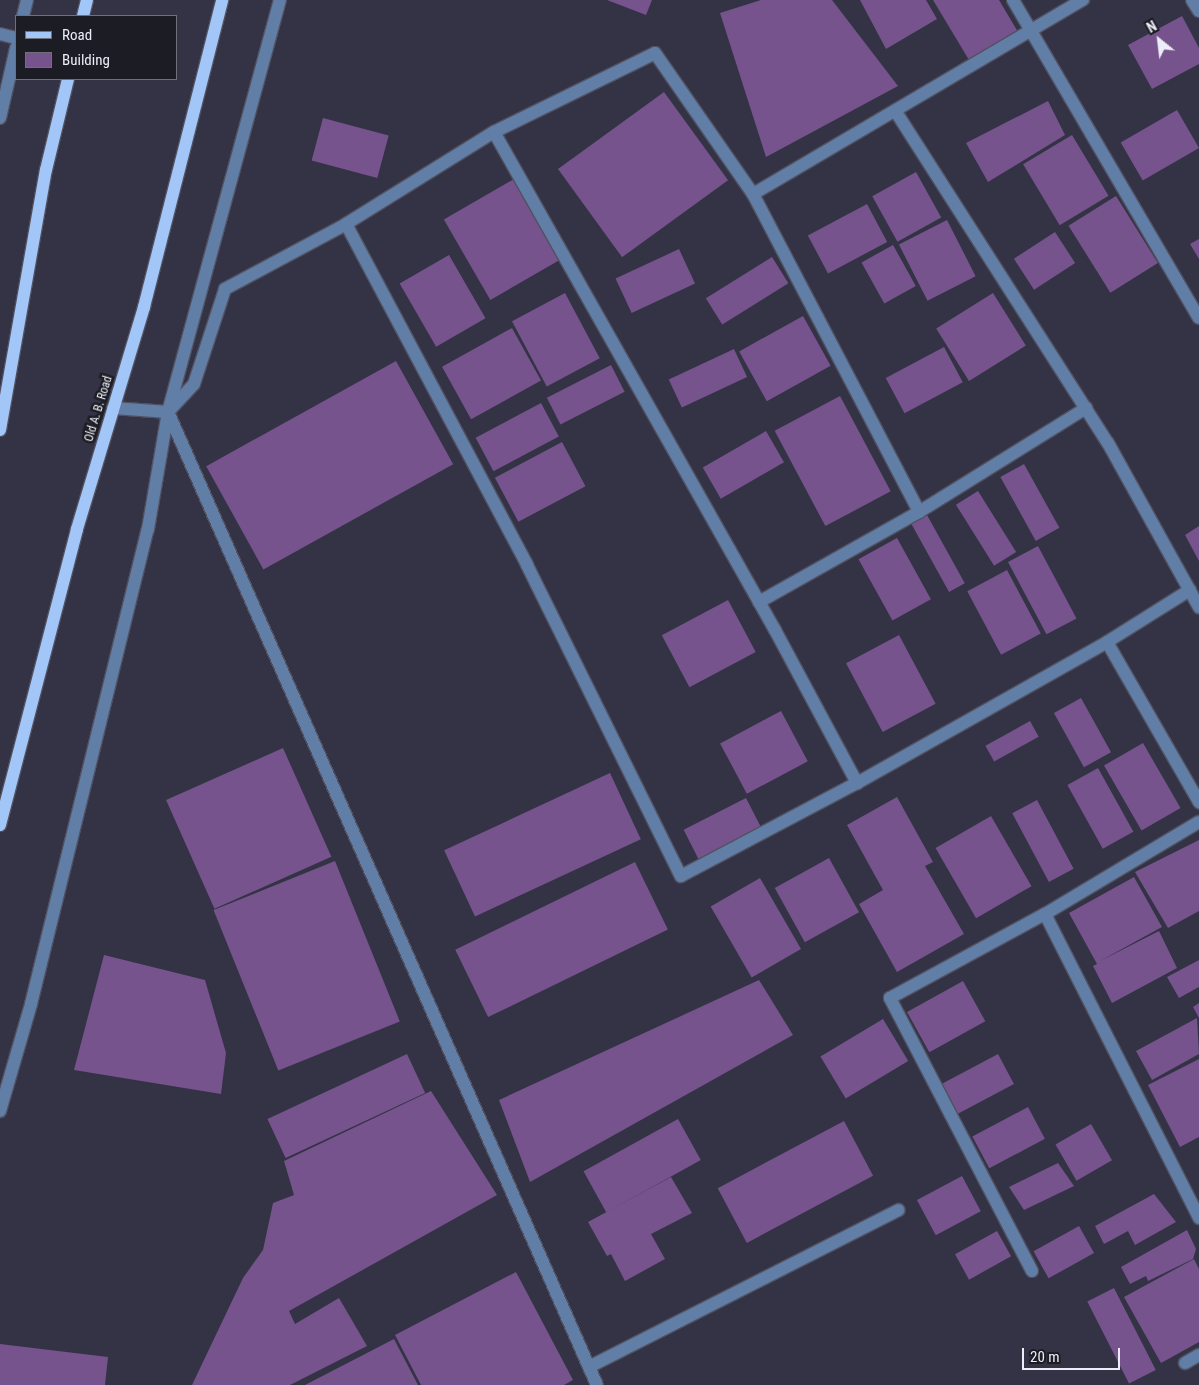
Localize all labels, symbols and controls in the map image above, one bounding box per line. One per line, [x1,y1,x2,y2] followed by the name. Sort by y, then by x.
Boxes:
[15,15,178,80] legend
[1134,15,1184,65] north arrow
[1144,18,1159,36] text: N
[62,26,92,44] text: Road
[62,51,110,69] text: Building
[82,374,116,444] street label: Old A. B. Road
[1024,1338,1122,1370] scale bar
[1030,1348,1060,1366] text: 20 m

